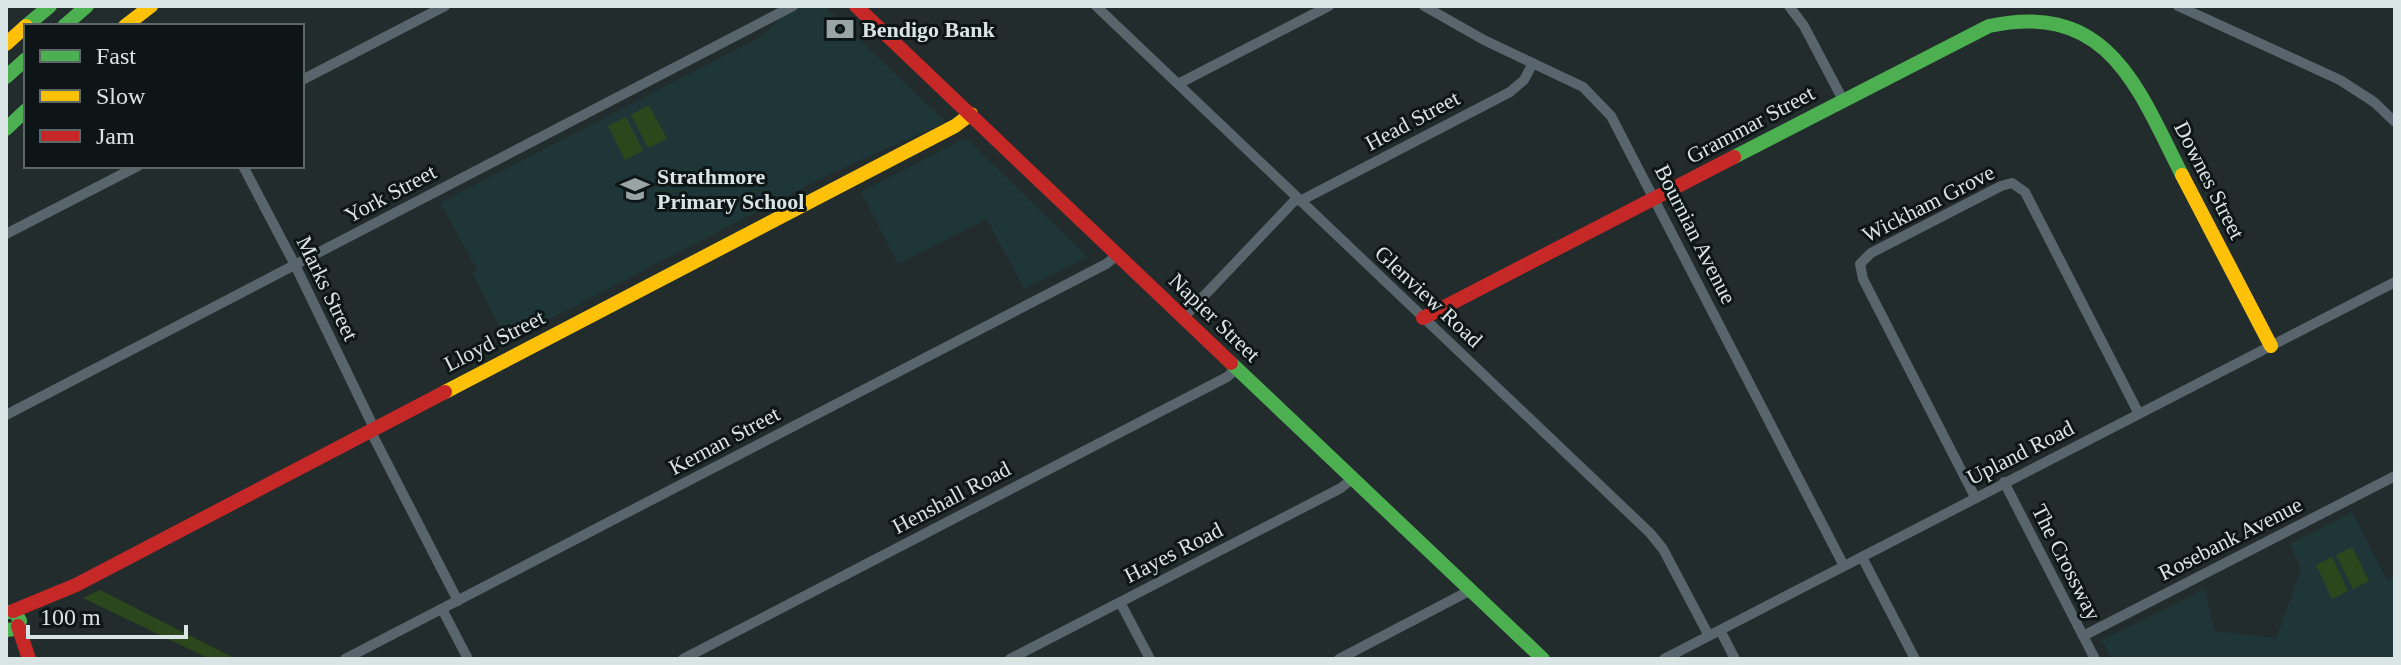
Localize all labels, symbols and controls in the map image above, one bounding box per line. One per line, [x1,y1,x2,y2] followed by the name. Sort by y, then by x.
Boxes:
[825,14,855,44] bank icon: Bendigo Bank
[862,17,995,42] place label: Bendigo Bank
[24,24,304,168] legend
[96,43,136,69] text: Fast
[1682,80,1818,169] street label: Grammar Street
[96,83,146,109] text: Slow
[1361,85,1464,156] street label: Head Street
[2169,117,2250,243] street label: Downes Street
[96,123,135,149] text: Jam
[340,159,440,228] street label: York Street
[1858,159,1999,248] street label: Wickham Grove
[1650,160,1741,308] street label: Bournian Avenue
[657,164,804,214] place label: Strathmore Primary School
[620,174,650,204] school or university icon: Strathmore Primary School
[292,232,364,344] street label: Marks Street
[1370,240,1487,352] street label: Glenview Road
[1164,268,1265,367] street label: Napier Street
[440,304,549,376] street label: Lloyd Street
[665,401,784,480] street label: Kernan Street
[1963,415,2078,490] street label: Upland Road
[888,456,1015,539] street label: Henshall Road
[2154,491,2306,585] street label: Rosebank Avenue
[2027,500,2106,624] street label: The Crossway
[1120,517,1227,588] street label: Hayes Road
[28,589,186,639] scale bar
[40,604,101,630] text: 100 m

